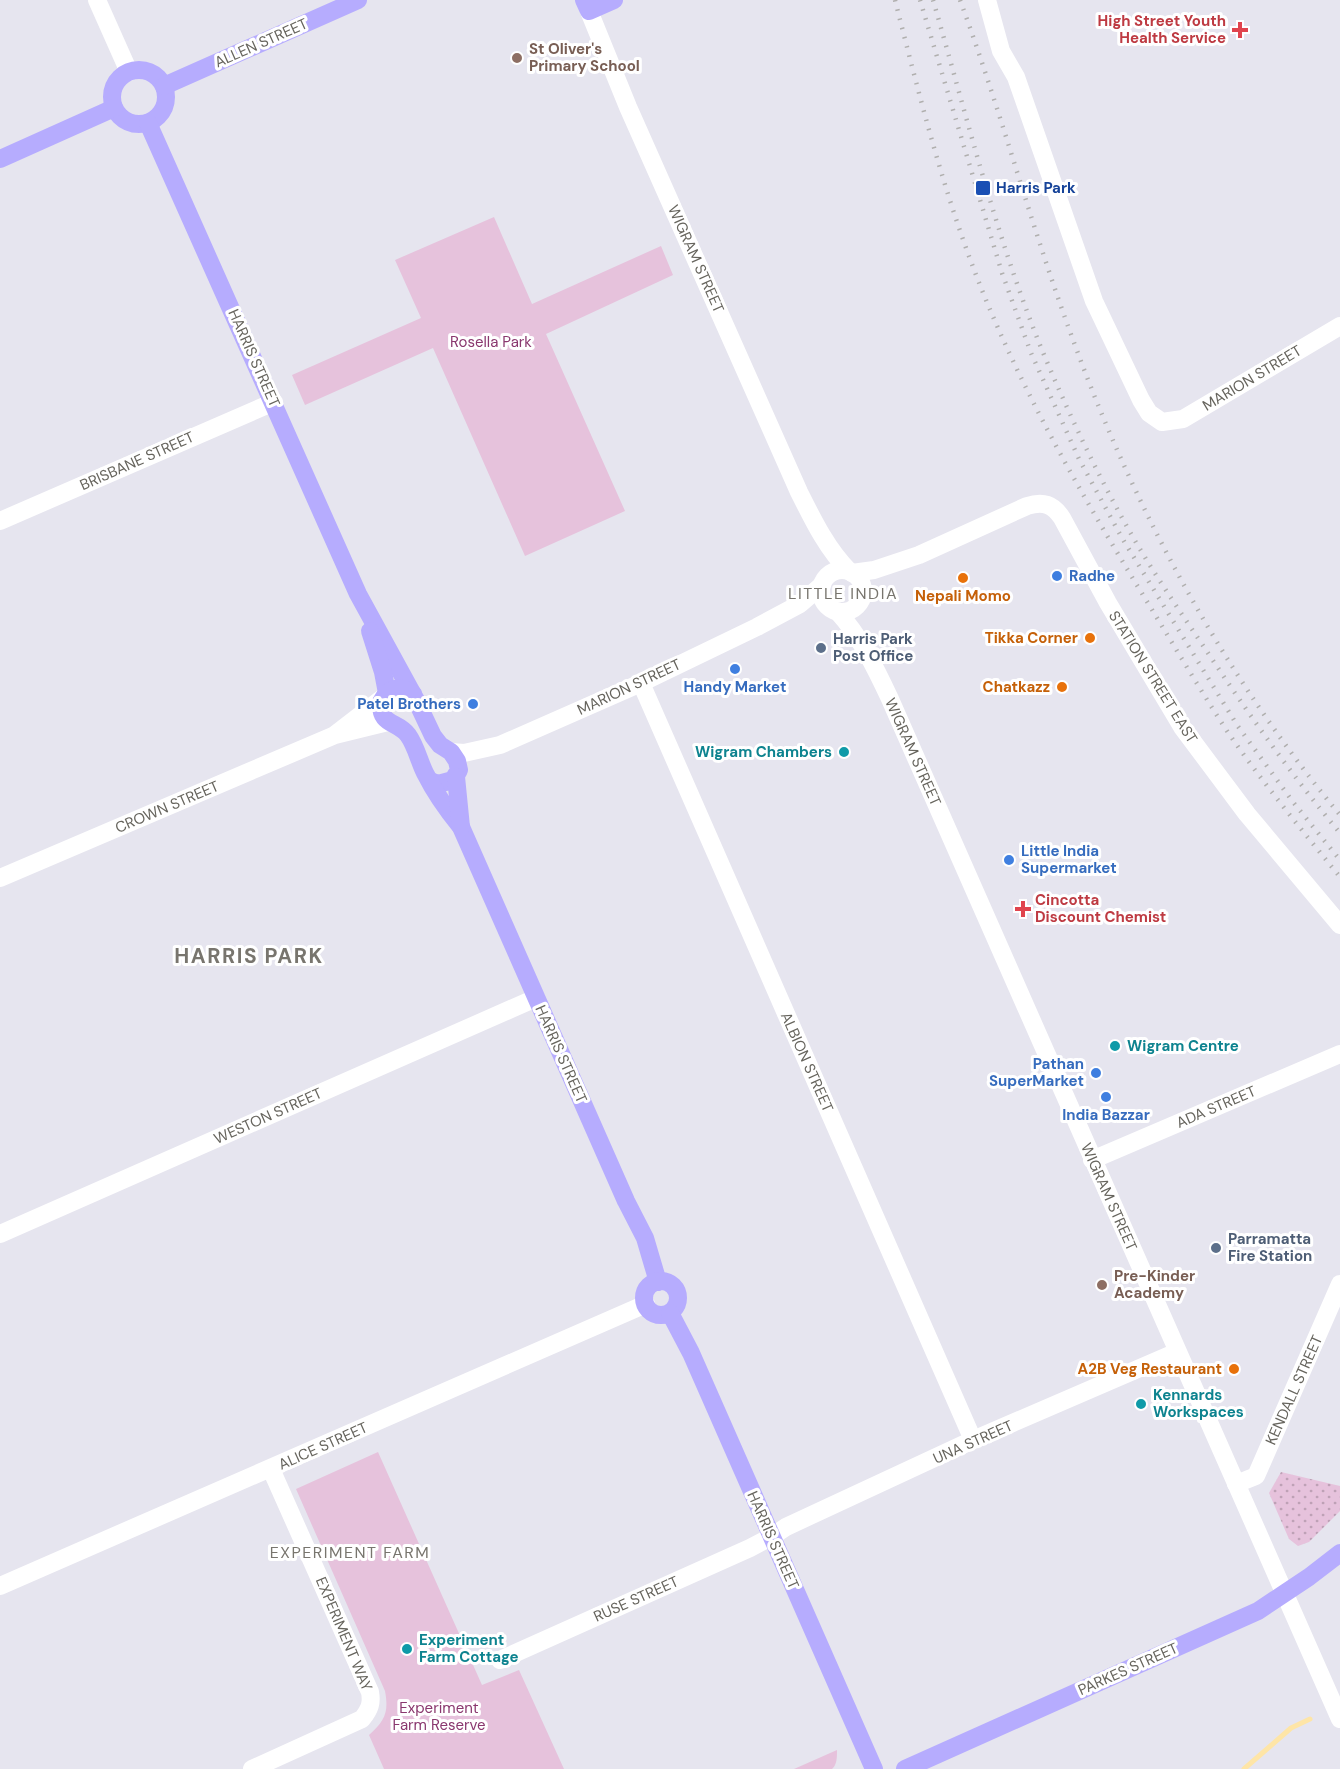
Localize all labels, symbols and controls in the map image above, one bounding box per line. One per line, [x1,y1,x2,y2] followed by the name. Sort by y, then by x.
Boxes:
[1098,11,1226,48] place label: High Street Youth Health Service
[211,14,311,72] street label: ALLEN STREET
[1231,21,1249,39] marker: High Street Youth Health Service
[529,39,640,76] place label: St Oliver's Primary School
[510,51,524,65] marker: St Oliver's Primary School
[996,178,1076,198] place label: Harris Park
[974,179,992,197] marker: Harris Park
[663,202,729,316] street label: WIGRAM STREET
[223,306,285,410] street label: HARRIS STREET
[450,332,532,352] park label: Rosella Park
[1199,341,1305,415] street label: MARION STREET
[77,427,197,495] street label: BRISBANE STREET
[1069,566,1115,586] place label: Radhe
[1050,569,1064,583] marker: Radhe
[956,571,970,585] marker: Nepali Momo
[788,583,898,604] district label: LITTLE INDIA
[915,586,1011,606] place label: Nepali Momo
[1104,607,1202,747] street label: STATION STREET EAST
[985,628,1078,648] place label: Tikka Corner
[833,629,913,666] place label: Harris Park Post Office
[1083,631,1097,645] marker: Tikka Corner
[814,641,828,655] marker: Harris Park Post Office
[574,654,684,720] street label: MARION STREET
[728,662,742,676] marker: Handy Market
[684,677,786,697] place label: Handy Market
[983,677,1050,697] place label: Chatkazz
[1055,680,1069,694] marker: Chatkazz
[357,694,461,714] place label: Patel Brothers
[880,695,946,809] street label: WIGRAM STREET
[466,697,480,711] marker: Patel Brothers
[695,742,832,762] place label: Wigram Chambers
[837,745,851,759] marker: Wigram Chambers
[112,776,222,838] street label: CROWN STREET
[1021,841,1117,878] place label: Little India Supermarket
[1002,853,1016,867] marker: Little India Supermarket
[1035,890,1166,927] place label: Cincotta Discount Chemist
[1016,902,1030,916] marker: Cincotta Discount Chemist
[174,942,324,970] district label: HARRIS PARK
[530,1002,592,1106] street label: HARRIS STREET
[776,1009,838,1115] street label: ALBION STREET
[1127,1036,1239,1056] place label: Wigram Centre
[1108,1039,1122,1053] marker: Wigram Centre
[989,1054,1084,1091] place label: Pathan SuperMarket
[1089,1066,1103,1080] marker: Pathan SuperMarket
[1173,1081,1259,1133] street label: ADA STREET
[211,1083,325,1149] street label: WESTON STREET
[1099,1090,1113,1104] marker: India Bazzar
[1062,1105,1150,1125] place label: India Bazzar
[1076,1140,1142,1254] street label: WIGRAM STREET
[1228,1229,1312,1266] place label: Parramatta Fire Station
[1209,1241,1223,1255] marker: Parramatta Fire Station
[1114,1266,1195,1303] place label: Pre-Kinder Academy
[1095,1278,1109,1292] marker: Pre-Kinder Academy
[1261,1332,1327,1448] street label: KENDALL STREET
[1078,1359,1222,1379] place label: A2B Veg Restaurant
[1227,1362,1241,1376] marker: A2B Veg Restaurant
[1153,1385,1244,1422] place label: Kennards Workspaces
[1134,1397,1148,1411] marker: Kennards Workspaces
[930,1416,1016,1468] street label: UNA STREET
[275,1417,371,1475] street label: ALICE STREET
[742,1488,804,1592] street label: HARRIS STREET
[270,1542,430,1563] district label: EXPERIMENT FARM
[590,1571,682,1627] street label: RUSE STREET
[311,1574,377,1694] street label: EXPERIMENT WAY
[419,1630,519,1667] place label: Experiment Farm Cottage
[1075,1638,1181,1700] street label: PARKES STREET
[400,1642,414,1656] marker: Experiment Farm Cottage
[392,1698,486,1735] park label: Experiment Farm Reserve

